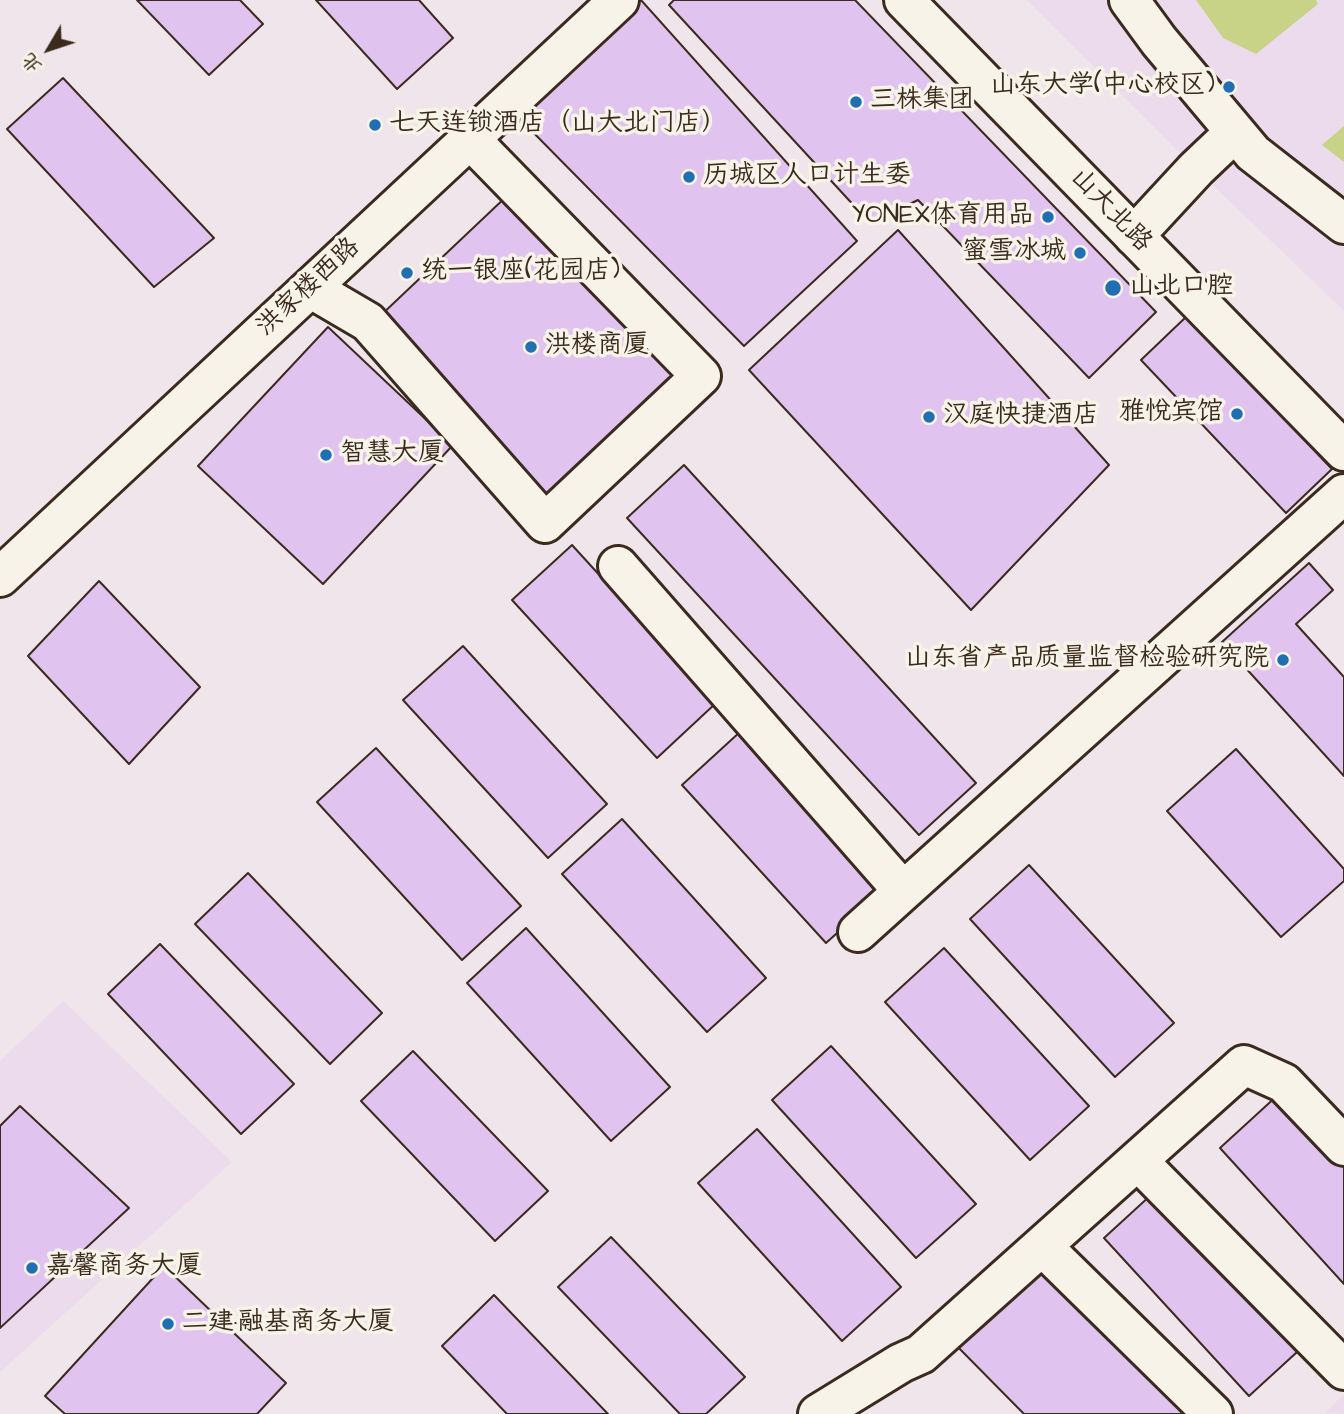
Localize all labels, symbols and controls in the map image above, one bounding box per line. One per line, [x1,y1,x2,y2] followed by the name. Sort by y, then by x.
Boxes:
[14,14,84,84] north arrow
[16,47,49,78] text: 北
[990,71,1215,103] place label: 山东大学(中心校区)
[1221,79,1237,95] marker: 山东大学(中心校区)
[870,86,974,118] place label: 三株集团
[848,94,864,110] marker: 三株集团
[389,109,727,141] place label: 七天连锁酒店（山大北门店）
[367,117,383,133] marker: 七天连锁酒店（山大北门店）
[703,161,911,193] place label: 历城区人口计生委
[1063,163,1157,259] street label: 山大北路
[681,169,697,185] marker: 历城区人口计生委
[851,201,1034,233] place label: YONEX体育用品
[1040,209,1056,225] marker: YONEX体育用品
[251,232,367,344] street label: 洪家楼西路
[962,237,1066,269] place label: 蜜雪冰城
[1072,245,1088,261] marker: 蜜雪冰城
[421,257,620,289] place label: 统一银座(花园店)
[399,265,415,281] marker: 统一银座(花园店)
[1129,272,1233,304] place label: 山北口腔
[1103,278,1123,298] marker: 山北口腔
[545,331,649,363] place label: 洪楼商厦
[523,339,539,355] marker: 洪楼商厦
[1119,398,1223,430] place label: 雅悦宾馆
[943,401,1099,433] place label: 汉庭快捷酒店
[1229,406,1245,422] marker: 雅悦宾馆
[921,409,937,425] marker: 汉庭快捷酒店
[340,439,444,471] place label: 智慧大厦
[318,447,334,463] marker: 智慧大厦
[905,644,1269,676] place label: 山东省产品质量监督检验研究院
[1275,652,1291,668] marker: 山东省产品质量监督检验研究院
[46,1252,202,1284] place label: 嘉馨商务大厦
[24,1260,40,1276] marker: 嘉馨商务大厦
[182,1308,394,1340] place label: 二建·融基商务大厦
[160,1316,176,1332] marker: 二建·融基商务大厦

